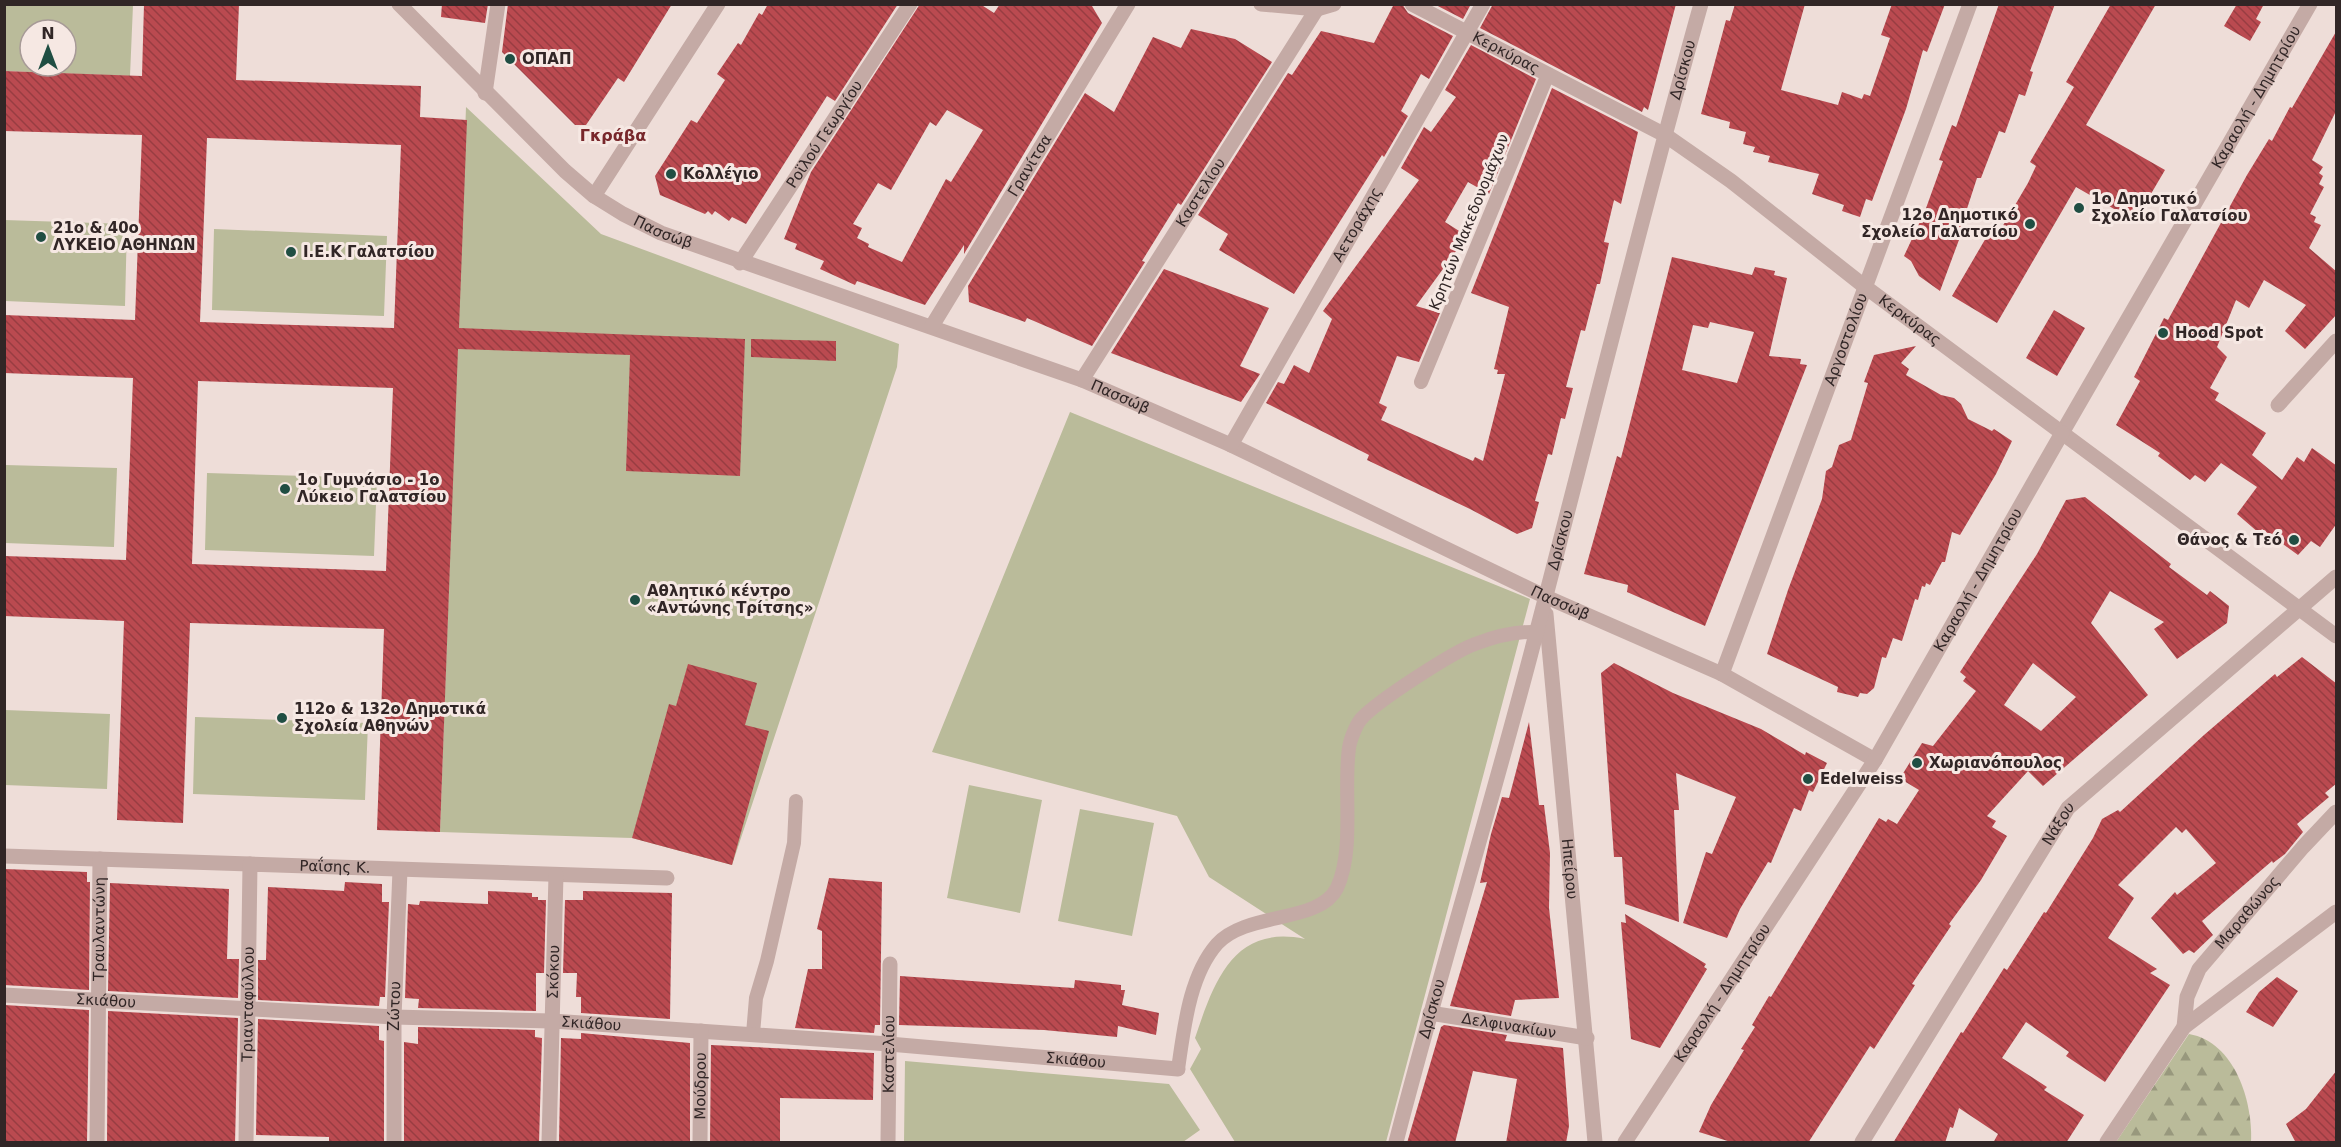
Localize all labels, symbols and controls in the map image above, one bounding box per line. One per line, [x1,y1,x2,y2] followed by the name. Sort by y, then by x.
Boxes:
[18,18,78,78] north arrow
[2208,22,2305,172] street label: Καραολή - Δημητρίου
[41,24,55,43] text: N
[1469,28,1543,78] street label: Κερκύρας
[1666,38,1700,102] street label: Δρίσκου
[522,50,571,68] place label: ΟΠΑΠ
[503,52,517,66] marker: ΟΠΑΠ
[783,77,866,192] street label: Ροϊλού Γεωργίου
[580,126,646,145] district label: Γκράβα
[1004,131,1056,200] street label: Γρανίτσα
[1425,131,1513,313] street label: Κρητών Μακεδονομάχων
[1172,155,1229,230] street label: Καστελίου
[683,165,759,183] place label: Κολλέγιο
[664,167,678,181] marker: Κολλέγιο
[1329,184,1385,265] street label: Αετοράχης
[2091,190,2248,225] place label: 1ο Δημοτικό Σχολείο Γαλατσίου
[2072,201,2086,215] marker: 1ο Δημοτικό Σχολείο Γαλατσίου
[1861,206,2018,241] place label: 12ο Δημοτικό Σχολείο Γαλατσίου
[631,212,695,252] street label: Πασσώβ
[2023,217,2037,231] marker: 12ο Δημοτικό Σχολείο Γαλατσίου
[53,219,196,254] place label: 21ο & 40ο ΛΥΚΕΙΟ ΑΘΗΝΩΝ
[34,230,48,244] marker: 21ο & 40ο ΛΥΚΕΙΟ ΑΘΗΝΩΝ
[303,243,434,261] place label: Ι.Ε.Κ Γαλατσίου
[284,245,298,259] marker: Ι.Ε.Κ Γαλατσίου
[1821,290,1871,388] street label: Αργοστολίου
[1875,291,1945,349] street label: Κερκύρας
[2175,324,2263,342] place label: Hood Spot
[2156,326,2170,340] marker: Hood Spot
[1088,376,1152,417] street label: Πασσώβ
[297,471,446,506] place label: 1ο Γυμνάσιο - 1ο Λύκειο Γαλατσίου
[278,482,292,496] marker: 1ο Γυμνάσιο - 1ο Λύκειο Γαλατσίου
[1930,505,2026,655] street label: Καραολή - Δημητρίου
[1544,508,1577,572] street label: Δρίσκου
[2177,531,2282,549] place label: Θάνος & Τεό
[2287,533,2301,547] marker: Θάνος & Τεό
[647,582,813,617] place label: Αθλητικό κέντρο «Αντώνης Τρίτσης»
[1528,582,1592,624] street label: Πασσώβ
[628,593,642,607] marker: Αθλητικό κέντρο «Αντώνης Τρίτσης»
[294,700,486,735] place label: 112ο & 132ο Δημοτικά Σχολεία Αθηνών
[275,711,289,725] marker: 112ο & 132ο Δημοτικά Σχολεία Αθηνών
[1929,754,2062,772] place label: Χωριανόπουλος
[1910,756,1924,770] marker: Χωριανόπουλος
[1820,770,1903,788] place label: Edelweiss
[1801,772,1815,786] marker: Edelweiss
[2038,798,2078,849] street label: Νάξου
[1558,838,1581,900] street label: Ηπείρου
[299,855,371,877] street label: Ραΐσης Κ.
[2211,872,2283,953] street label: Μαραθώνος
[90,877,109,982] street label: Τραυλαντώνη
[1671,920,1774,1066] street label: Καραολή - Δημητρίου
[544,945,563,999] street label: Σκόκου
[238,946,258,1063] street label: Τριανταφύλλου
[1415,977,1449,1041] street label: Δρίσκου
[385,981,404,1031] street label: Ζώτου
[75,990,136,1011] street label: Σκιάθου
[1460,1009,1558,1042] street label: Δελφινακίων
[561,1013,622,1035] street label: Σκιάθου
[880,1015,898,1093] street label: Καστελίου
[1045,1049,1107,1072] street label: Σκιάθου
[691,1052,710,1120] street label: Μούδρου

